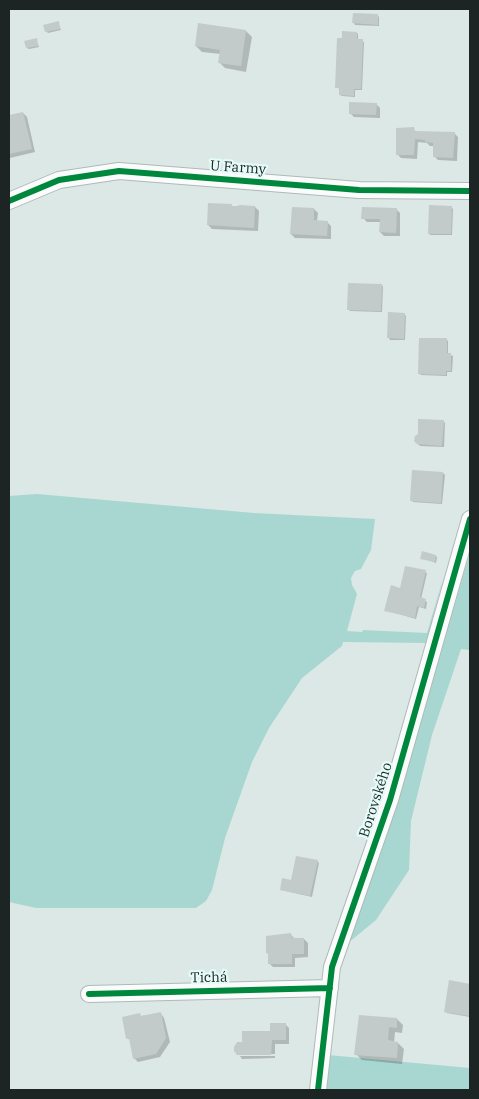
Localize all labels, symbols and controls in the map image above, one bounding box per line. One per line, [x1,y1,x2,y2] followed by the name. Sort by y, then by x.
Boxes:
[209,158,267,178] street label: U Farmy
[356,760,396,840] street label: Borovského
[190,969,228,987] street label: Tichá

